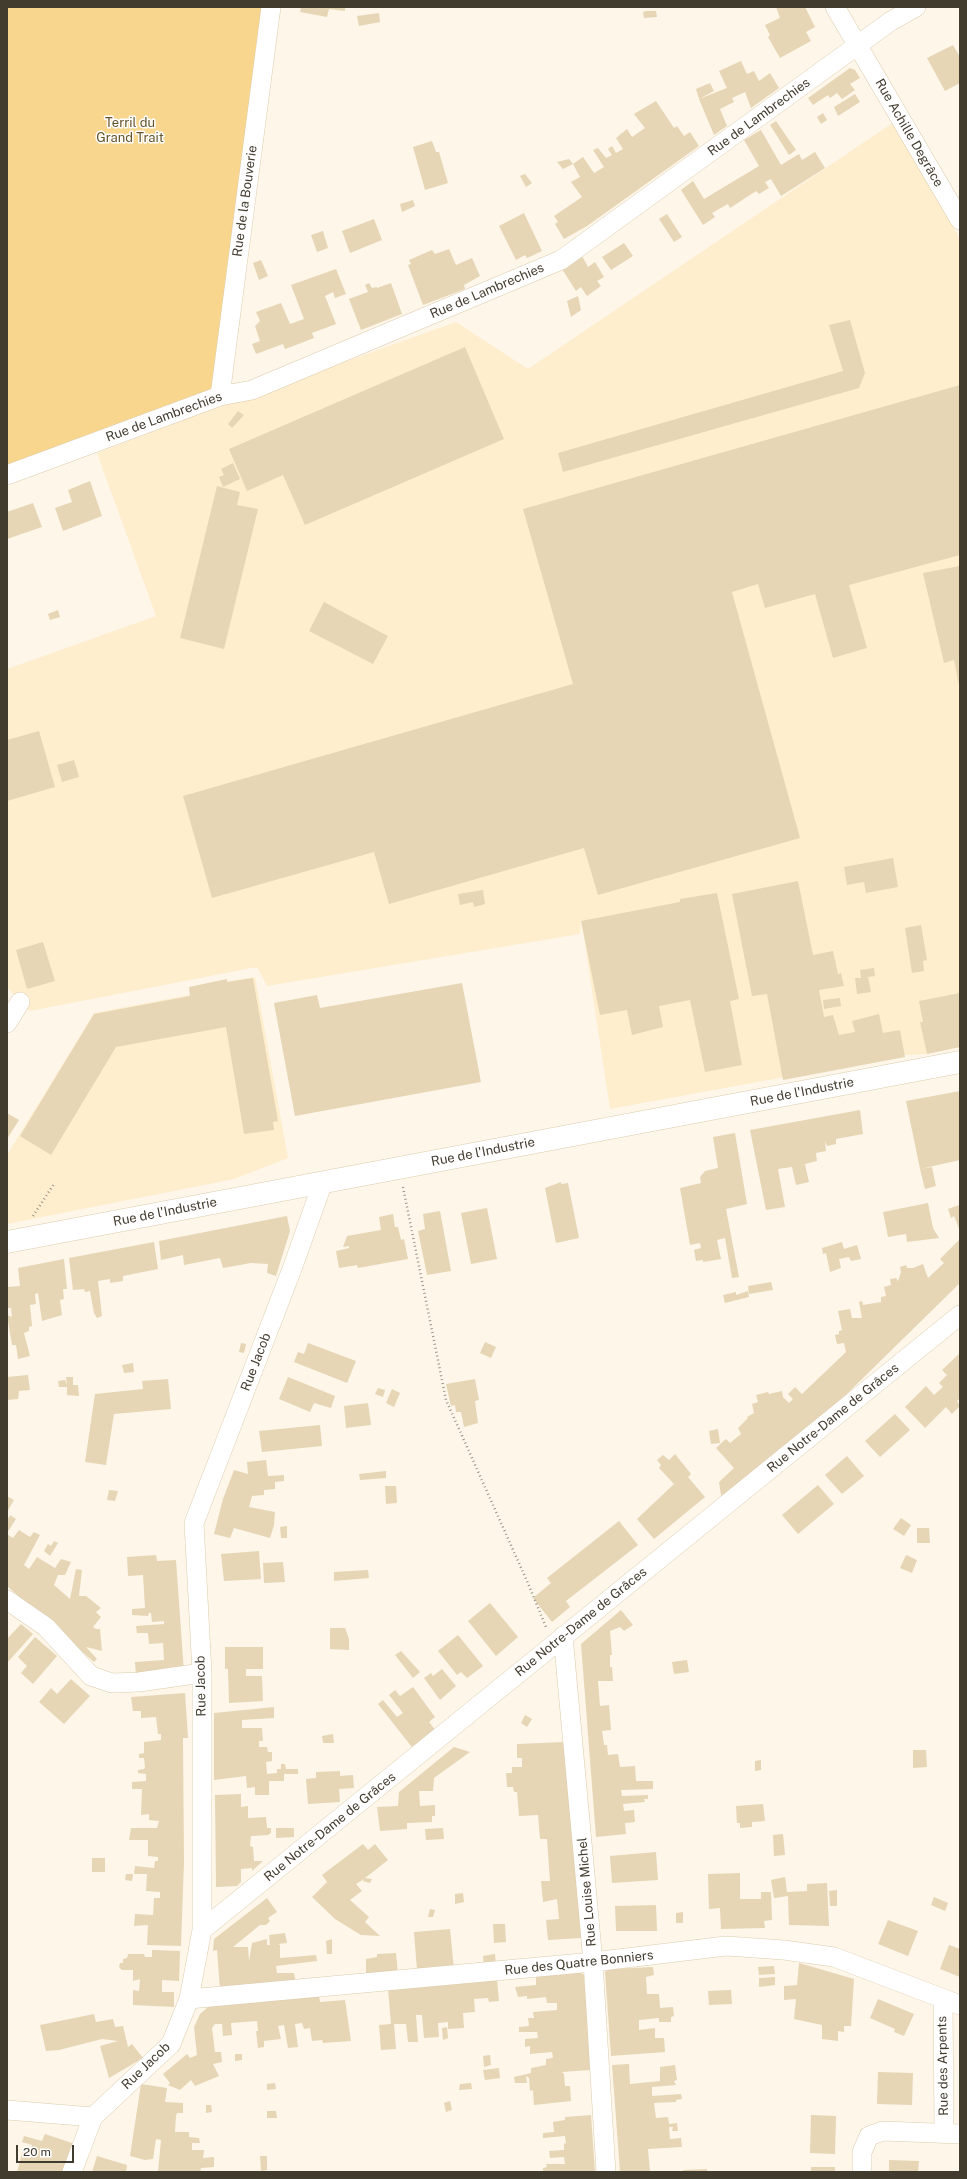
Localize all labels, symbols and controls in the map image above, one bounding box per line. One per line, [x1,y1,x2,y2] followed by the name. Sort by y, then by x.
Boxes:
[705,75,813,159] street label: Rue de Lambrechies
[872,76,946,190] street label: Rue Achille Degrâce
[96,115,164,146] park label: Terril du Grand Trait
[229,144,261,258] street label: Rue de la Bouverie
[428,260,546,322] street label: Rue de Lambrechies
[104,389,224,445] street label: Rue de Lambrechies
[749,1074,855,1110] street label: Rue de l'Industrie
[430,1134,536,1170] street label: Rue de l'Industrie
[112,1194,218,1230] street label: Rue de l'Industrie
[238,1331,274,1393] street label: Rue Jacob
[764,1360,902,1476] street label: Rue Notre-Dame de Grâces
[512,1564,650,1680] street label: Rue Notre-Dame de Grâces
[193,1655,209,1717] street label: Rue Jacob
[261,1769,399,1885] street label: Rue Notre-Dame de Grâces
[574,1837,600,1947] street label: Rue Louise Michel
[504,1947,654,1979] street label: Rue des Quatre Bonniers
[934,2016,952,2116] street label: Rue des Arpents
[119,2039,173,2093] street label: Rue Jacob
[18,2137,76,2163] scale bar
[23,2145,51,2159] text: 20 m

